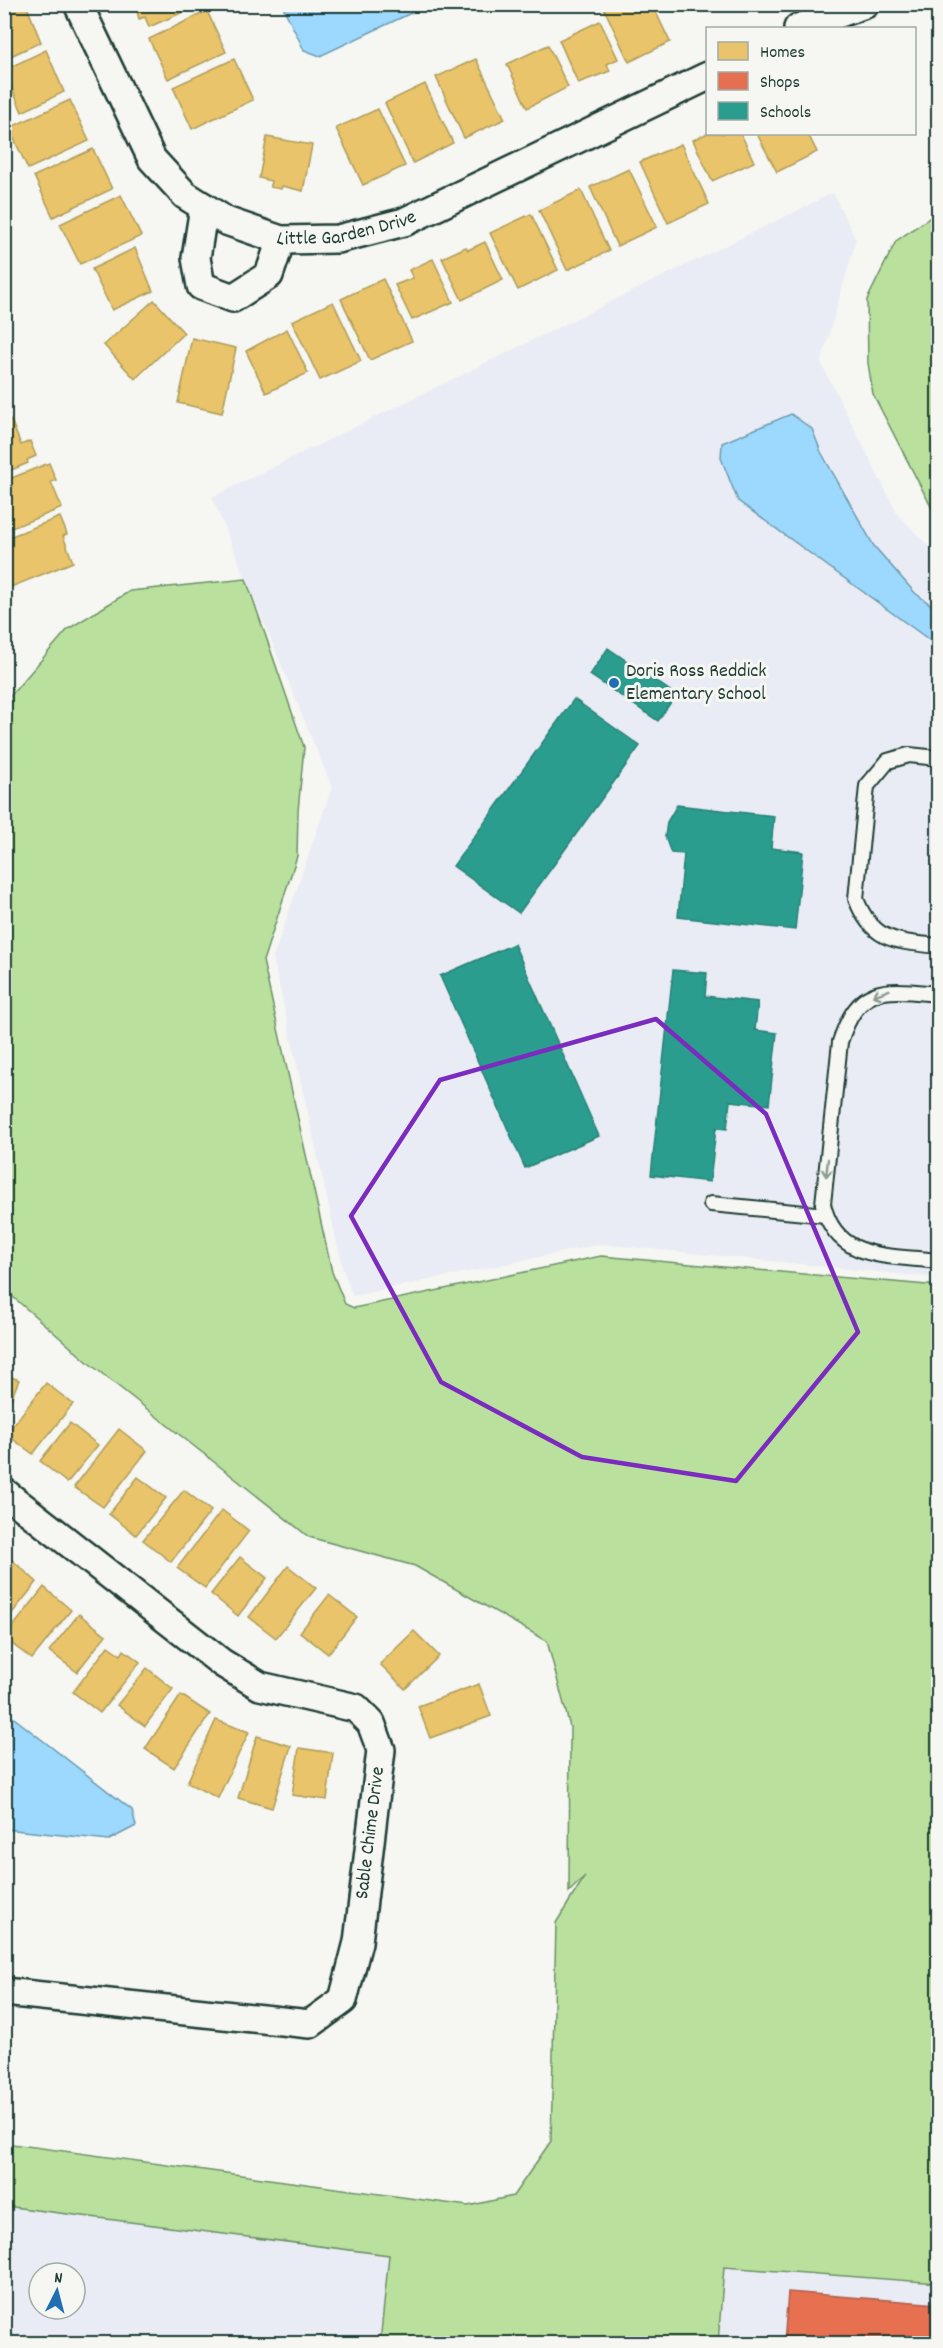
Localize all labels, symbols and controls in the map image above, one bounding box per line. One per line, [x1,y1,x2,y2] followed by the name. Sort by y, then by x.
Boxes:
[706,27,916,135] legend
[760,41,805,66] text: Homes
[760,71,800,96] text: Shops
[760,101,811,126] text: Schools
[272,204,422,254] street label: Little Garden Drive
[626,658,767,709] place label: Doris Ross Reddick Elementary School
[607,676,621,690] marker: Doris Ross Reddick Elementary School
[872,988,891,999] one-way arrow
[821,1157,832,1177] one-way arrow
[349,1765,393,1901] street label: Sable Chime Drive
[27,2261,87,2321] north arrow
[53,2267,64,2290] text: N

